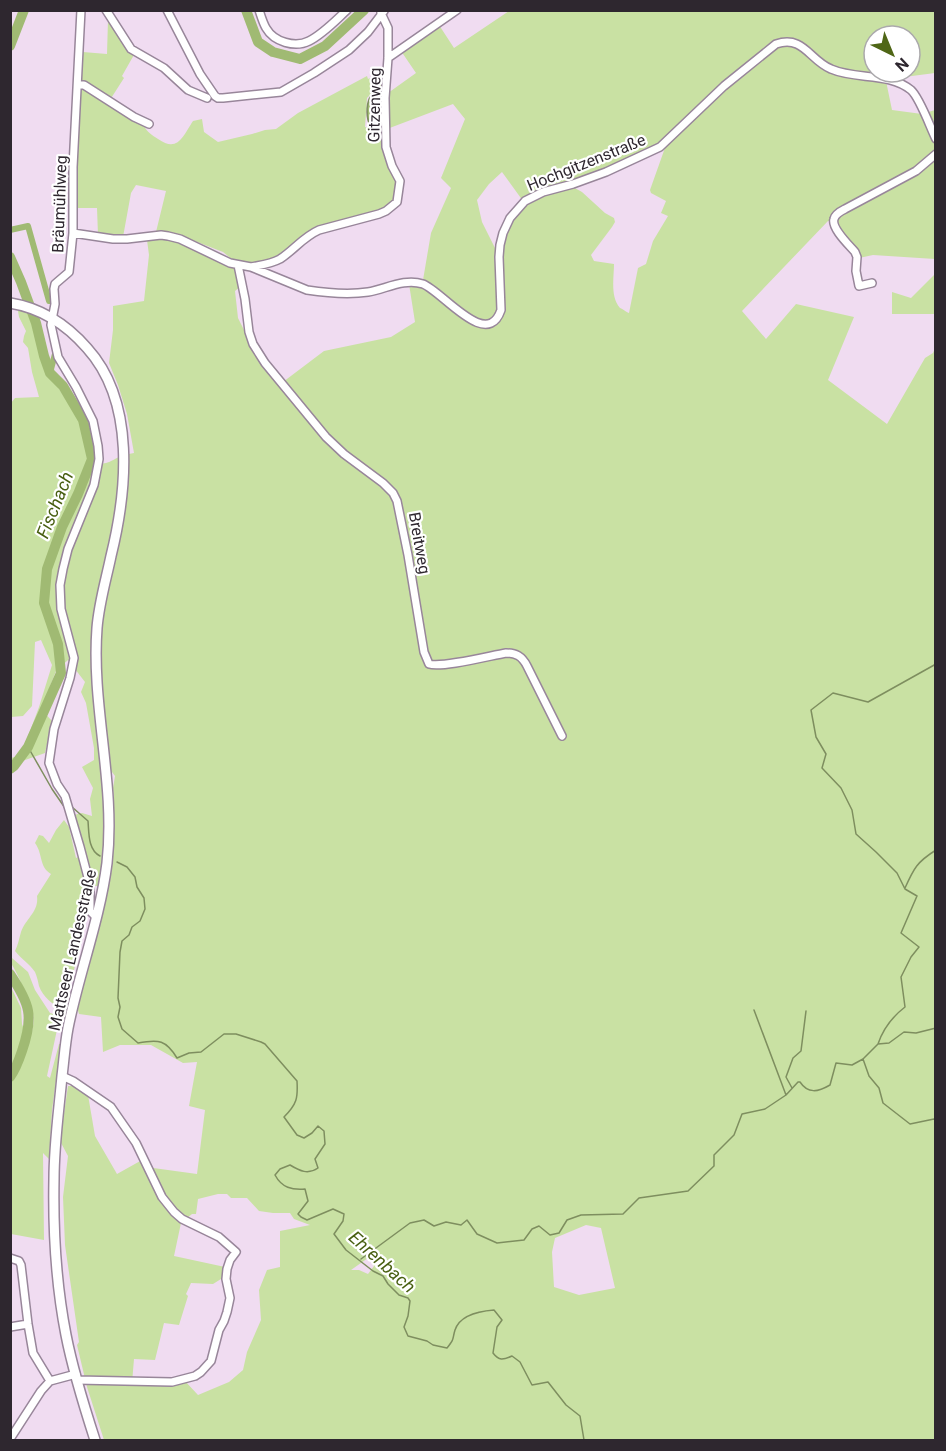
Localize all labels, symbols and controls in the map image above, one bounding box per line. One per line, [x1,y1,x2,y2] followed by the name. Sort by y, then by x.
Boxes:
[862,24,922,84] north arrow
[891,54,912,75] text: N
[364,68,385,142] street label: Gitzenweg
[524,130,648,195] street label: Hochgitzenstraße
[48,155,71,253] street label: Bräumühlweg
[32,468,77,541] water label: Fischach
[405,511,434,575] street label: Breitweg
[45,868,100,1033] street label: Mattseer Landesstraße
[345,1226,420,1297] water label: Ehrenbach

